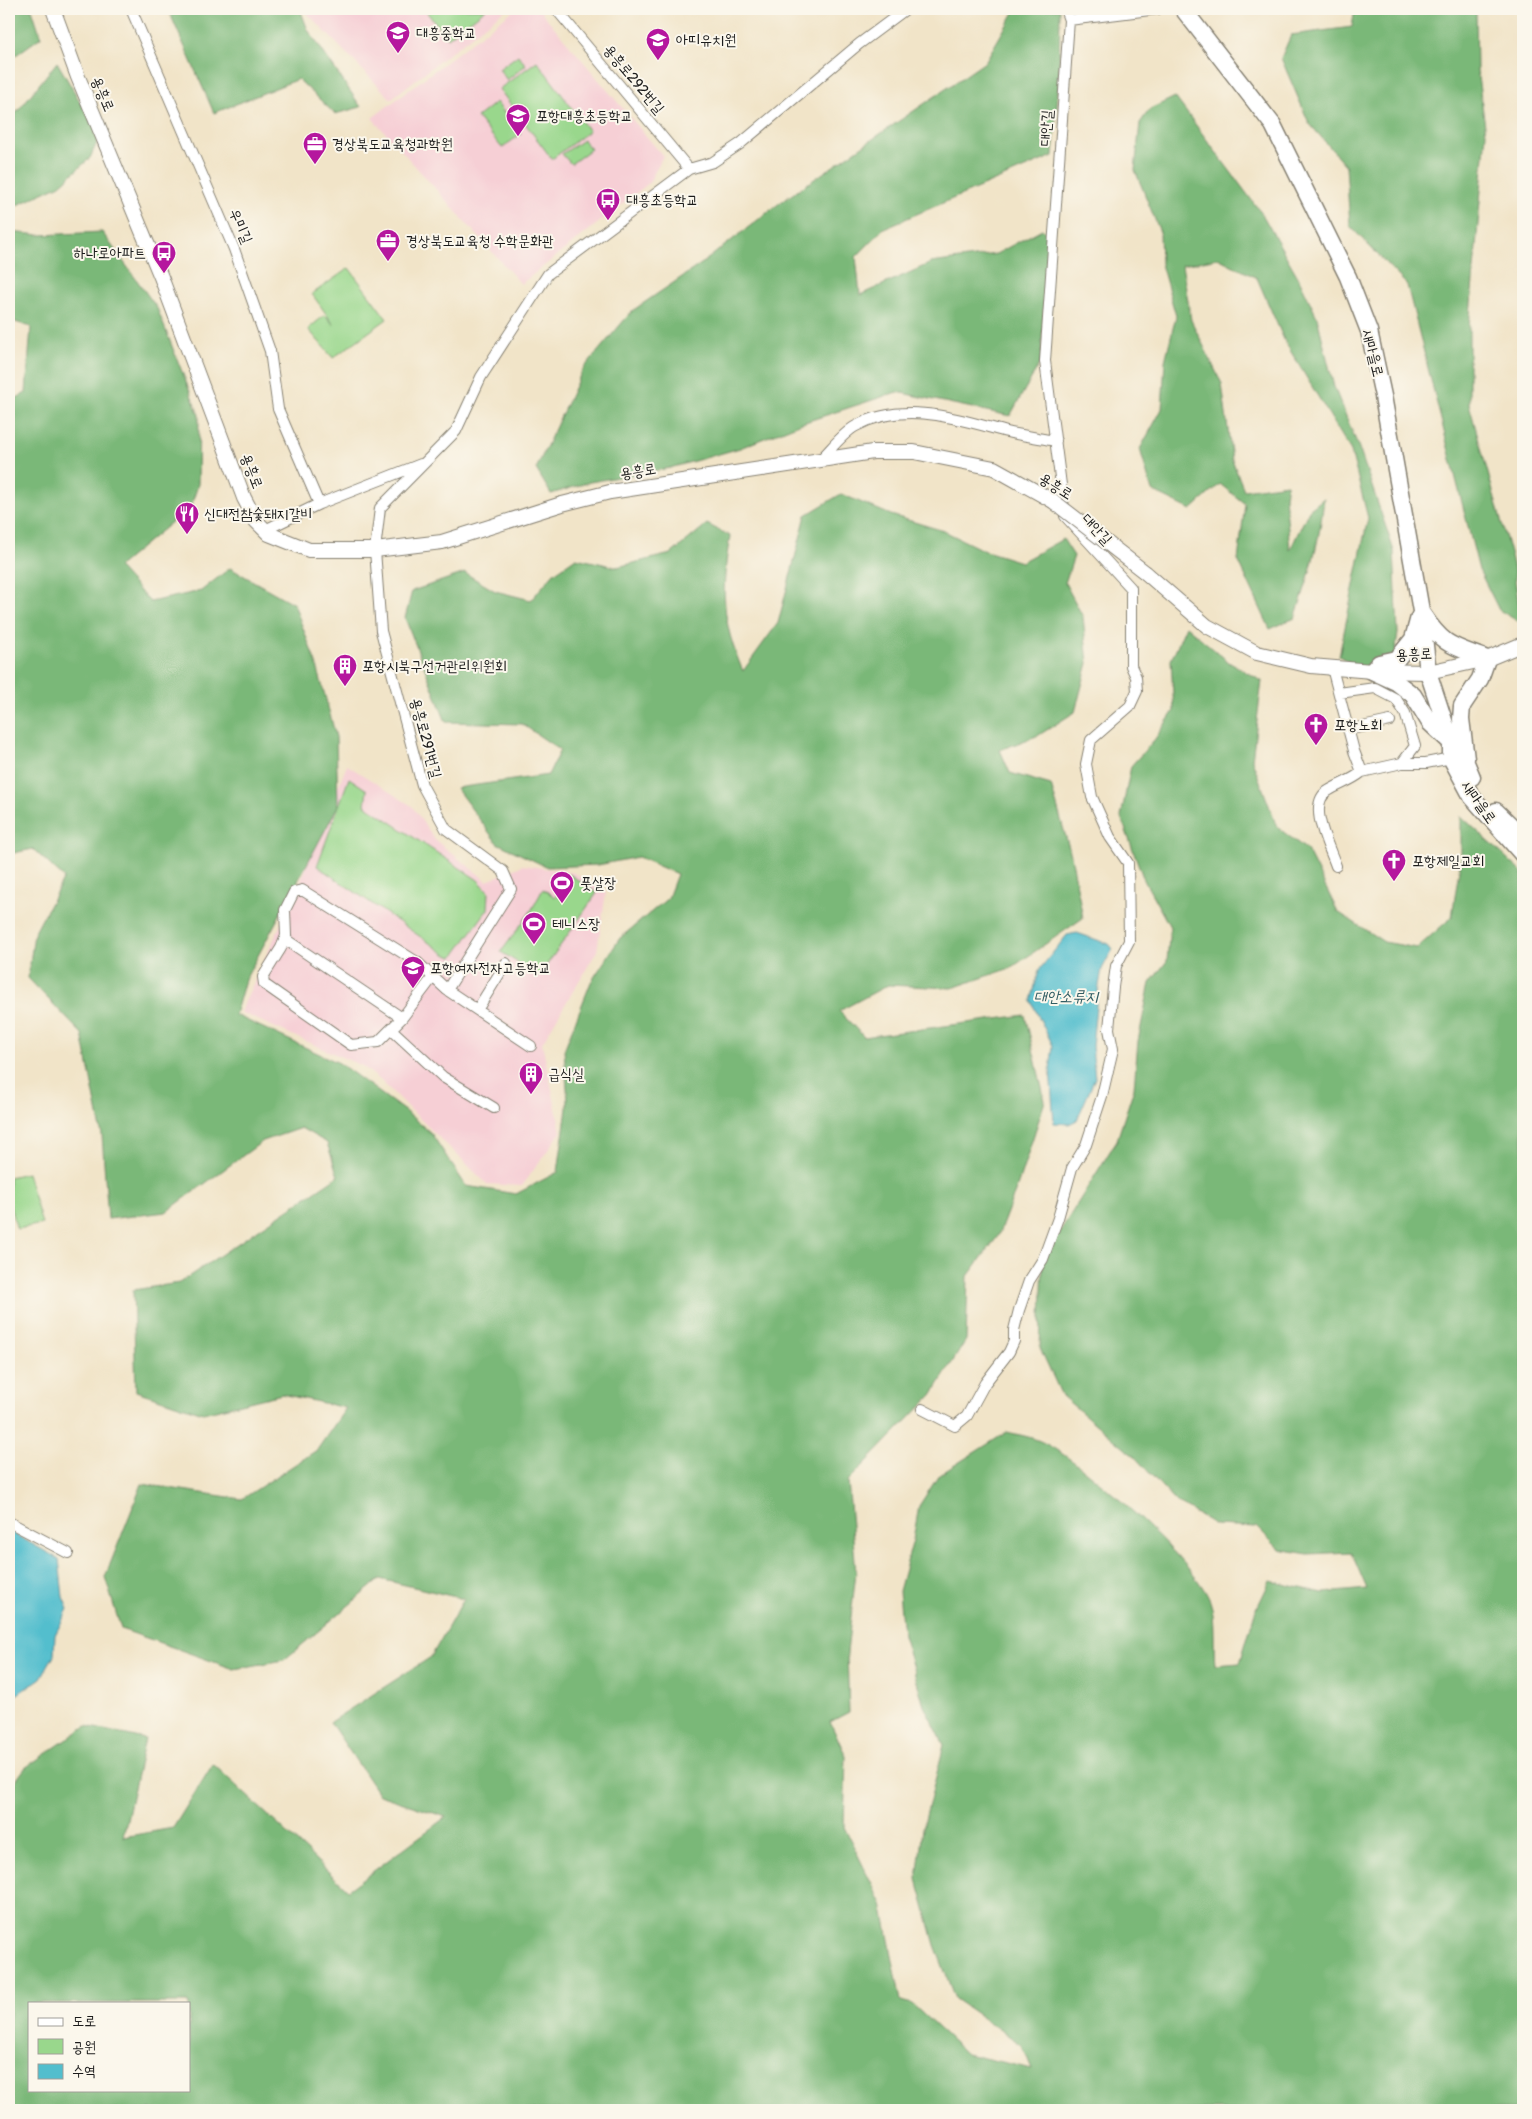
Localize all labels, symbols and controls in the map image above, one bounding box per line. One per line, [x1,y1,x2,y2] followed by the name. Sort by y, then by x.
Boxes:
[385,20,411,54] school or university icon: 대흥중학교
[416,24,476,43] place label: 대흥중학교
[645,27,671,61] school or university icon: 아띠유치원
[676,31,736,50] place label: 아띠유치원
[599,41,668,118] street label: 용흥로292번길
[87,74,118,115] street label: 용흥로
[505,103,531,137] school or university icon: 포항대흥초등학교
[536,107,633,126] place label: 포항대흥초등학교
[1036,109,1057,147] street label: 대안길
[302,131,328,165] office icon: 경상북도교육청과학원
[332,135,453,154] place label: 경상북도교육청과학원
[595,187,621,221] bus stop icon: 대흥초등학교
[626,191,698,210] place label: 대흥초등학교
[225,206,256,247] street label: 우미길
[375,228,401,262] office icon: 경상북도교육청 수학문화관
[406,232,554,251] place label: 경상북도교육청 수학문화관
[151,240,177,274] bus stop icon: 하나로아파트
[74,244,146,263] place label: 하나로아파트
[1357,327,1388,379] street label: 새마을로
[236,451,267,491] street label: 용흥로
[619,459,657,484] street label: 용흥로
[1035,469,1076,504] street label: 용흥로
[174,501,200,535] restaurant icon: 신대전참숯돼지갈비
[204,505,313,524] place label: 신대전참숯돼지갈비
[1077,510,1116,549] street label: 대안길
[1396,644,1432,665] street label: 용흥로
[332,653,358,687] building icon: 포항시북구선거관리위원회
[362,657,507,676] place label: 포항시북구선거관리위원회
[406,696,445,780] street label: 용흥로291번길
[1303,712,1329,746] church icon: 포항노회
[1334,716,1382,735] place label: 포항노회
[1457,777,1500,828] street label: 새마을로
[1381,848,1407,882] church icon: 포항제일교회
[1412,852,1484,871] place label: 포항제일교회
[549,870,575,904] sports icon: 풋살장
[580,874,616,893] place label: 풋살장
[521,911,547,945] sports icon: 테니스장
[552,915,600,934] place label: 테니스장
[400,955,426,989] school or university icon: 포항여자전자고등학교
[430,959,551,978] place label: 포항여자전자고등학교
[1034,987,1100,1007] water label: 대안소류지
[518,1061,544,1095] building icon: 급식실
[548,1065,584,1084] place label: 급식실
[28,2002,190,2092] legend
[72,2012,96,2031] text: 도로
[72,2038,96,2057] text: 공원
[72,2062,96,2081] text: 수역

